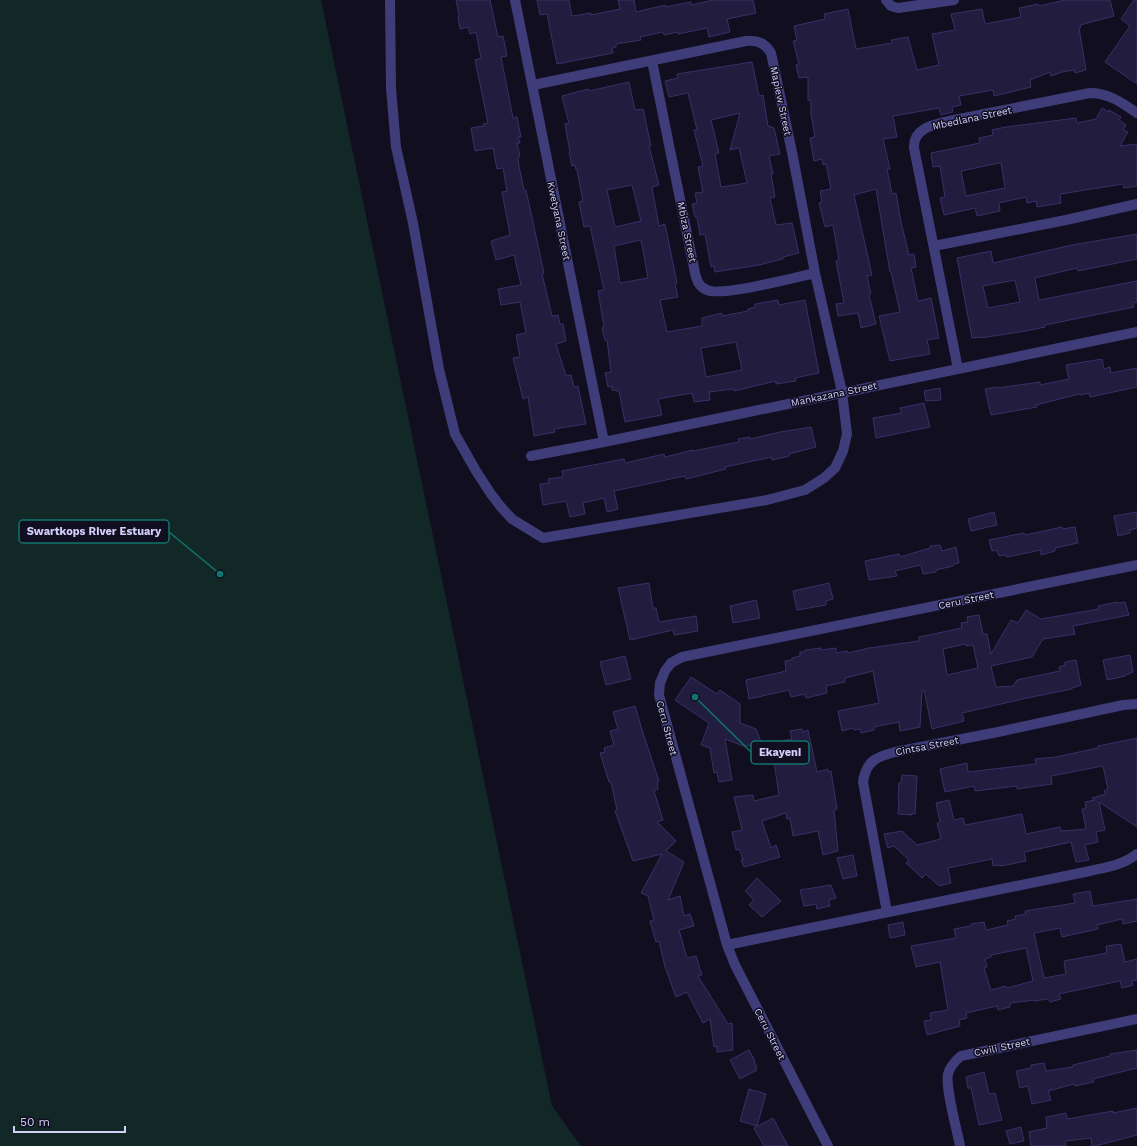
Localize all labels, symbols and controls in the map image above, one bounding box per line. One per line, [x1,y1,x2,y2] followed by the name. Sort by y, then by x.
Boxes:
[768,65,794,137] street label: Mapiew Street
[931,104,1013,132] street label: Mbedlana Street
[545,181,573,262] street label: Kwetyana Street
[675,201,699,264] street label: Mbiza Street
[790,379,879,408] street label: Mankazana Street
[19,520,169,543] callout: Swartkops River Estuary
[27,525,162,538] text: Swartkops River Estuary
[937,589,996,611] street label: Ceru Street
[654,699,680,757] street label: Ceru Street
[895,734,960,758] street label: Cintsa Street
[751,741,809,764] callout: Ekayeni
[759,746,801,759] text: Ekayeni
[752,1006,788,1062] street label: Ceru Street
[973,1036,1032,1058] street label: Cwili Street
[14,1108,125,1134] scale bar
[20,1115,50,1129] text: 50 m

